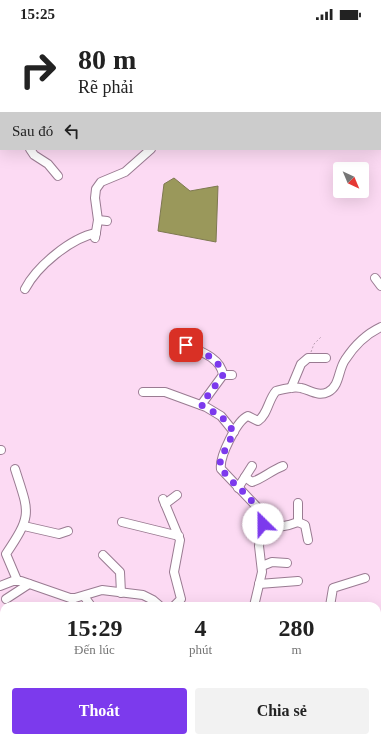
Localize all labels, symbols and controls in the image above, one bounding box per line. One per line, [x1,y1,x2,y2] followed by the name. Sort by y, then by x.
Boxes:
[20,6,55,22] text: 15:25
[12,44,64,96] icon: right
[78,44,136,75] text: 80 m
[78,77,134,97] text: Rẽ phải
[61,120,83,142] icon: left
[12,123,53,139] text: Sau đó
[333,162,369,198] north arrow
[333,162,369,198] map controls
[169,328,203,362] pin
[175,334,197,356] icon: arrive
[242,503,284,545] position arrow
[66,615,122,641] text: 15:29
[195,615,207,641] text: 4
[279,615,315,641] text: 280
[74,642,115,657] text: Đến lúc
[189,642,212,657] text: phút
[291,642,302,657] text: m
[12,688,187,734] button: Thoát
[195,688,369,734] button: Chia sẻ

